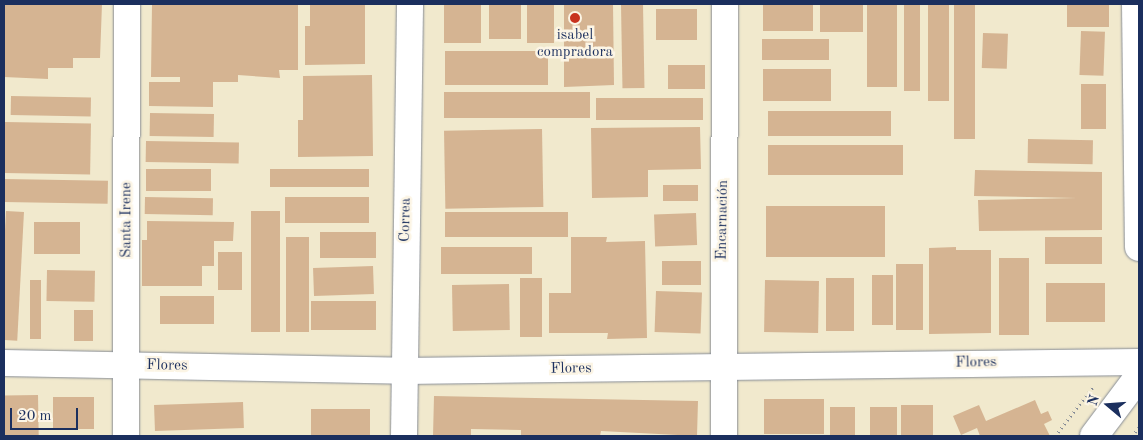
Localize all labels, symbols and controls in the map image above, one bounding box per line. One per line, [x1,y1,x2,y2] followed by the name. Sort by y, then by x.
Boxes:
[569,12,581,24] marker: isabel compradora
[537,26,613,61] place label: isabel compradora
[713,180,733,260] street label: Encarnación
[118,182,136,258] street label: Santa Irene
[397,198,415,242] street label: Correa
[955,354,997,372] street label: Flores
[146,357,188,375] street label: Flores
[550,360,592,378] street label: Flores
[1083,380,1133,430] north arrow
[1085,393,1102,408] text: N
[12,398,80,430] scale bar
[18,409,52,424] text: 20 m

